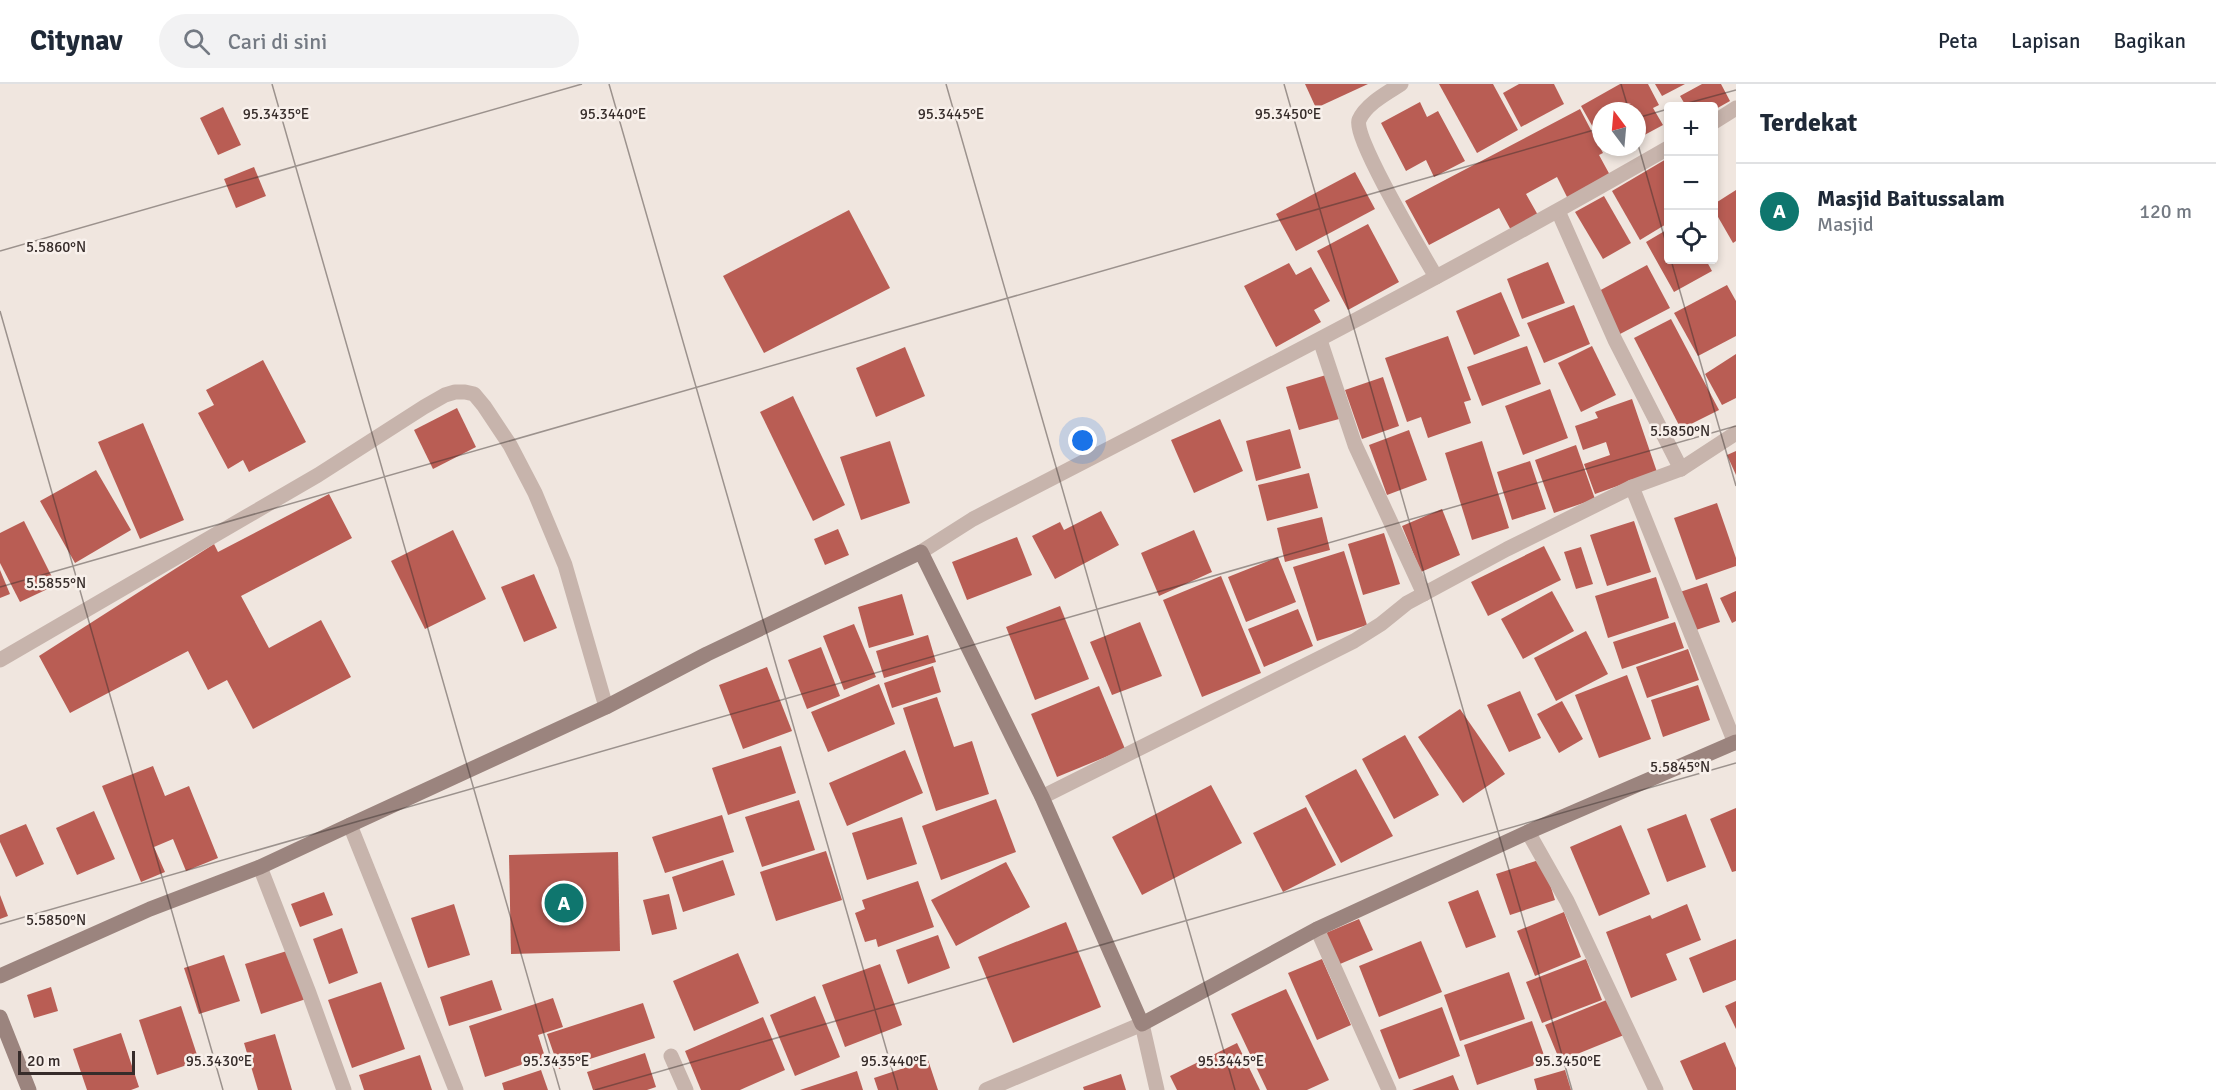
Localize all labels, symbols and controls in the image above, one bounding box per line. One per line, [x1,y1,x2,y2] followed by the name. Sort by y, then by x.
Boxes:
[159,14,579,68] search box
[30,24,123,58] text: Citynav
[180,25,213,58] icon: search
[228,28,327,55] text: Cari di sini
[1938,28,1978,54] text: Peta
[2011,28,2080,54] text: Lapisan
[2113,28,2186,54] text: Bagikan
[1592,102,1646,156] north arrow
[1664,102,1718,264] map controls
[1664,102,1718,156] button: +
[243,105,309,123] text: 95.3435°E
[580,105,646,123] text: 95.3440°E
[918,105,984,123] text: 95.3445°E
[1255,105,1321,123] text: 95.3450°E
[1760,107,1857,139] text: Terdekat
[1664,156,1718,210] button: −
[1817,185,2005,212] text: Masjid Baitussalam
[1773,199,1786,224] text: A
[2139,199,2192,224] text: 120 m
[1664,210,1718,264] button: locate
[1817,212,1874,237] text: Masjid
[26,238,86,256] text: 5.5860°N
[1650,422,1710,440] text: 5.5850°N
[1068,426,1097,455] your location
[26,574,86,592] text: 5.5855°N
[1650,758,1710,776] text: 5.5845°N
[544,880,584,926] pin: A
[26,911,86,929] text: 5.5850°N
[18,1048,135,1076] scale bar
[27,1051,61,1071] text: 20 m
[186,1052,252,1070] text: 95.3430°E
[523,1052,589,1070] text: 95.3435°E
[861,1052,927,1070] text: 95.3440°E
[1198,1052,1264,1070] text: 95.3445°E
[1535,1052,1601,1070] text: 95.3450°E

